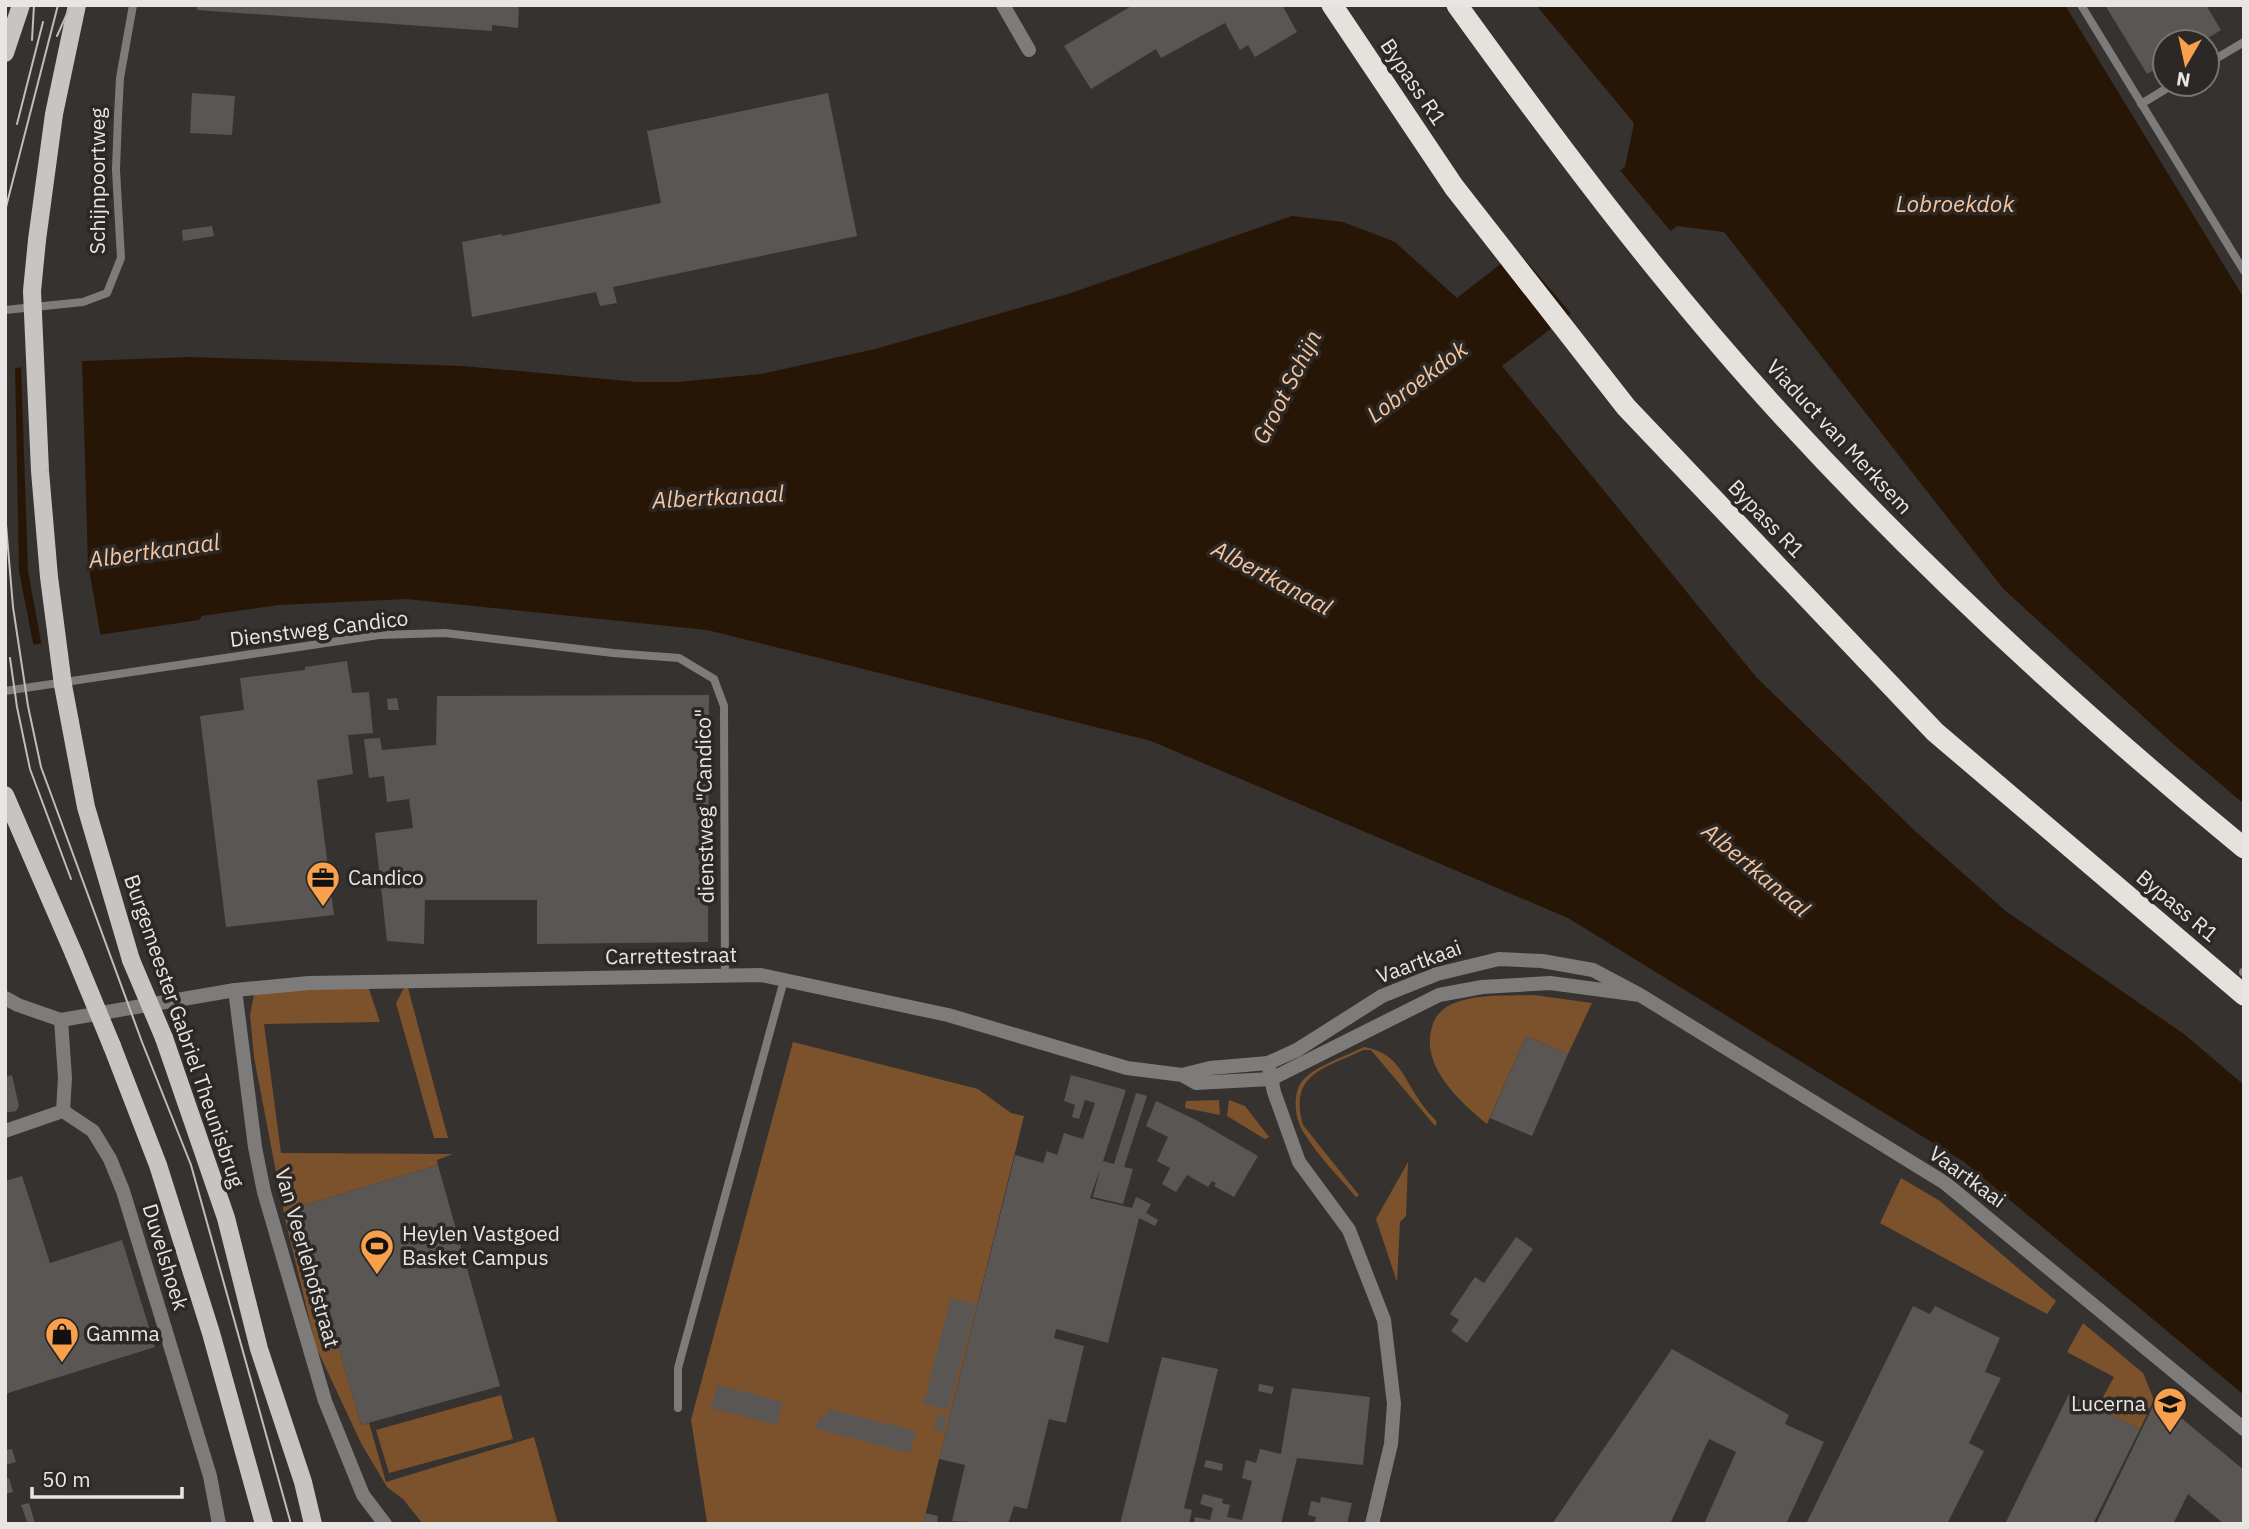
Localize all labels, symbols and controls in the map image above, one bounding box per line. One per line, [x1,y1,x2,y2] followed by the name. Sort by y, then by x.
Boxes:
[2151,28,2221,98] north arrow
[1375,33,1453,130] street label: Bypass R1
[2175,67,2192,93] text: N
[83,108,111,254] street label: Schijnpoortweg
[1896,188,2015,218] water label: Lobroekdok
[1245,325,1328,449] water label: Groot Schijn
[1360,333,1474,429] water label: Lobroekdok
[1761,353,1919,520] street label: Viaduct van Merksem
[1722,473,1811,564] street label: Bypass R1
[650,478,786,514] water label: Albertkanaal
[85,526,222,574] water label: Albertkanaal
[1206,532,1339,622] water label: Albertkanaal
[228,603,410,653] street label: Dienstweg Candico
[688,708,720,904] street label: dienstweg "Candico"
[1696,815,1818,924] water label: Albertkanaal
[304,859,342,908] office icon: Candico
[348,863,424,891] place label: Candico
[2131,863,2224,948] street label: Bypass R1
[118,871,252,1191] street label: Burgemeester Gabriel Theunisbrug
[1372,933,1465,989] street label: Vaartkaai
[605,940,737,970] street label: Carrettestraat
[1924,1139,2012,1213] street label: Vaartkaai
[269,1165,347,1351] street label: Van Veerlehofstraat
[136,1200,195,1313] street label: Duvelshoek
[402,1219,560,1271] place label: Heylen Vastgoed Basket Campus
[358,1227,396,1276] sports icon: Heylen Vastgoed Basket Campus
[43,1315,81,1364] shop icon: Gamma
[86,1319,160,1347] place label: Gamma
[2151,1385,2189,1434] school or university icon: Lucerna
[2071,1389,2146,1417] place label: Lucerna
[32,1456,182,1500] scale bar
[42,1465,91,1493] text: 50 m

